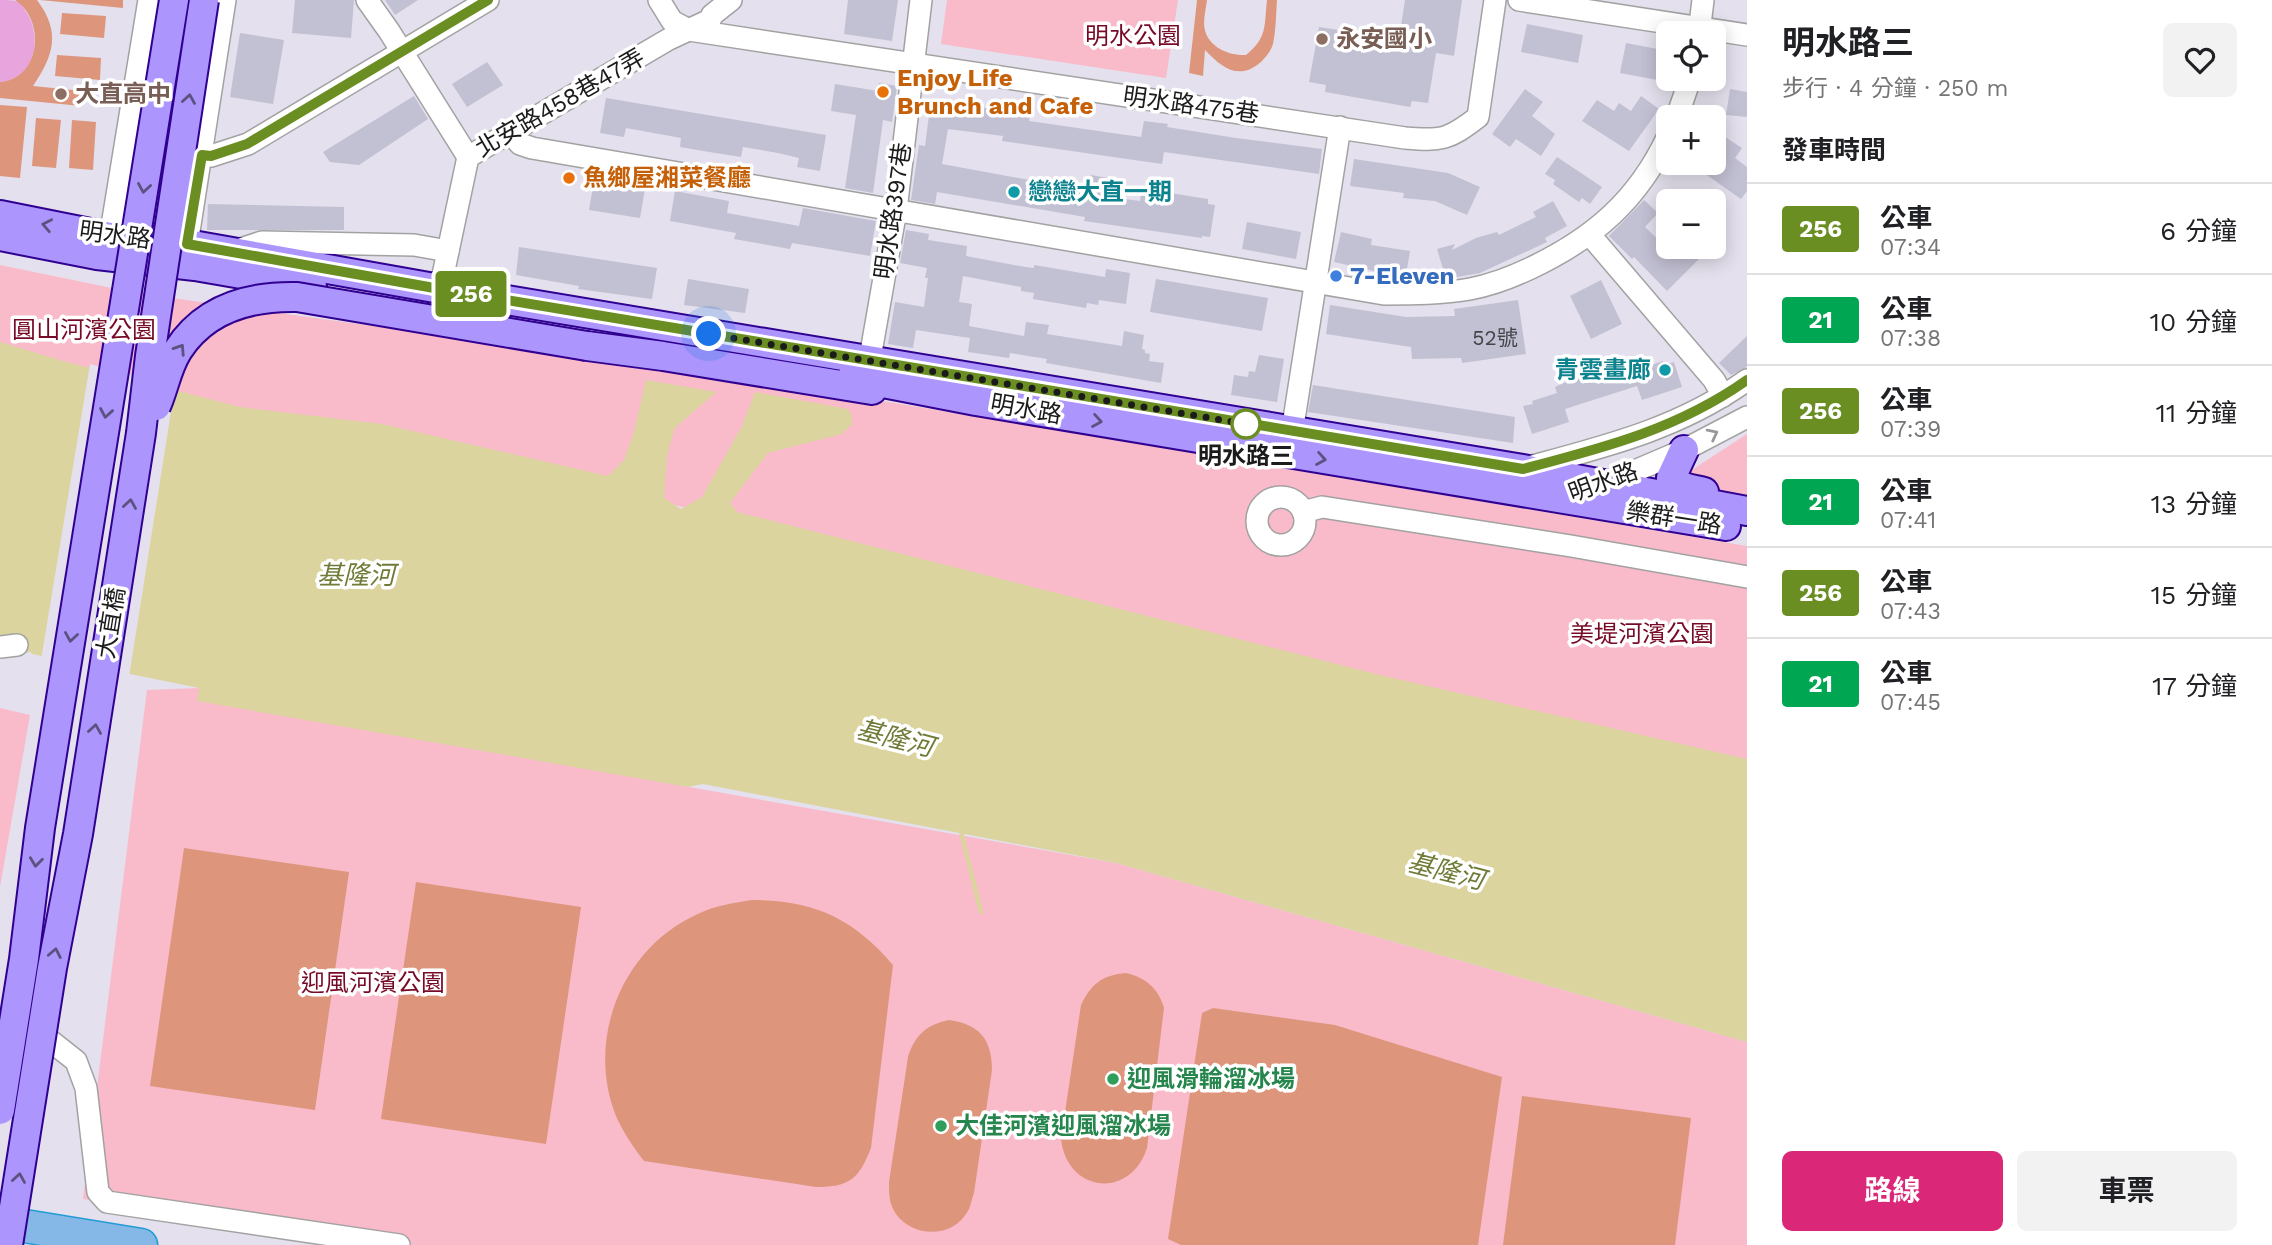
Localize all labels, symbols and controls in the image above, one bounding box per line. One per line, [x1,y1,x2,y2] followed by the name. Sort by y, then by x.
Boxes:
[1656,21,1726,259] map controls
[1656,21,1726,91] button: locate
[1085,22,1181,50] park label: 明水公園
[1782,23,1914,62] text: 明水路三
[2163,23,2237,97] button: heart
[1336,25,1432,53] place label: 永安國小
[1314,31,1330,47] marker: 永安國小
[471,43,649,163] street label: 北安路458巷47弄
[897,64,1094,120] place label: Enjoy Life Brunch and Cafe
[1782,75,2009,102] text: 步行 · 4 分鐘 · 250 m
[75,80,171,108] place label: 大直高中
[1121,82,1261,128] street label: 明水路475巷
[875,84,891,100] marker: Enjoy Life Brunch and Cafe
[53,86,69,102] marker: 大直高中
[181,93,196,105] one-way arrow
[1656,105,1726,175] button: +
[1782,135,1886,165] text: 發車時間
[870,141,916,281] street label: 明水路397巷
[583,164,751,192] place label: 魚鄉屋湘菜餐廳
[561,170,577,186] marker: 魚鄉屋湘菜餐廳
[1028,178,1172,206] place label: 戀戀大直一期
[137,182,152,194] one-way arrow
[1006,184,1022,200] marker: 戀戀大直一期
[1656,189,1726,259] button: −
[1880,203,1932,233] text: 公車
[1799,215,1842,243] text: 256
[77,216,153,254] street label: 明水路
[2160,216,2237,246] text: 6 分鐘
[41,218,53,233] one-way arrow
[1880,234,1941,261] text: 07:34
[1350,262,1454,290] place label: 7-Eleven
[1328,268,1344,284] marker: 7-Eleven
[431,271,511,317] line badge: 256
[449,280,493,308] text: 256
[1880,294,1932,324] text: 公車
[1808,306,1833,334] text: 21
[2150,307,2237,337] text: 10 分鐘
[12,316,156,344] park label: 圓山河濱公園
[691,316,726,351] your location
[1472,325,1518,350] house number: 52號
[1880,325,1941,352] text: 07:38
[171,344,184,357] one-way arrow
[1555,356,1651,384] place label: 青雲畫廊
[1657,362,1673,378] marker: 青雲畫廊
[1880,385,1932,415] text: 公車
[988,389,1064,429] street label: 明水路
[1799,397,1842,425] text: 256
[2156,398,2237,428] text: 11 分鐘
[99,407,114,419] one-way arrow
[1231,409,1261,439] marker: 明水路三
[1091,413,1103,428] one-way arrow
[1880,416,1941,443] text: 07:39
[1706,429,1718,443] one-way arrow
[1198,442,1294,470] place label: 明水路三
[1315,451,1327,466] one-way arrow
[1564,457,1642,507] street label: 明水路
[1880,476,1932,506] text: 公車
[1808,488,1833,516] text: 21
[2151,489,2237,519] text: 13 分鐘
[1624,497,1724,539] street label: 樂群一路
[122,498,137,510] one-way arrow
[1880,507,1936,534] text: 07:41
[317,560,400,590] water label: 基隆河
[1880,567,1932,597] text: 公車
[1799,579,1842,607] text: 256
[2151,580,2237,610] text: 15 分鐘
[92,585,130,661] street label: 大直橋
[1880,598,1941,625] text: 07:43
[1570,620,1714,648] park label: 美堤河濱公園
[63,632,78,643] one-way arrow
[1880,658,1932,688] text: 公車
[1808,670,1833,698] text: 21
[2152,671,2237,701] text: 17 分鐘
[1880,689,1941,716] text: 07:45
[854,714,941,763] water label: 基隆河
[87,723,102,735] one-way arrow
[1405,847,1492,896] water label: 基隆河
[29,856,44,868] one-way arrow
[47,947,62,959] one-way arrow
[301,969,445,997] park label: 迎風河濱公園
[1127,1065,1295,1093] place label: 迎風滑輪溜冰場
[1105,1071,1121,1087] marker: 迎風滑輪溜冰場
[955,1112,1171,1140] place label: 大佳河濱迎風溜冰場
[933,1118,949,1134] marker: 大佳河濱迎風溜冰場
[1782,1151,2003,1231] button: 路線
[2017,1151,2237,1231] button: 車票
[11,1172,26,1184] one-way arrow

